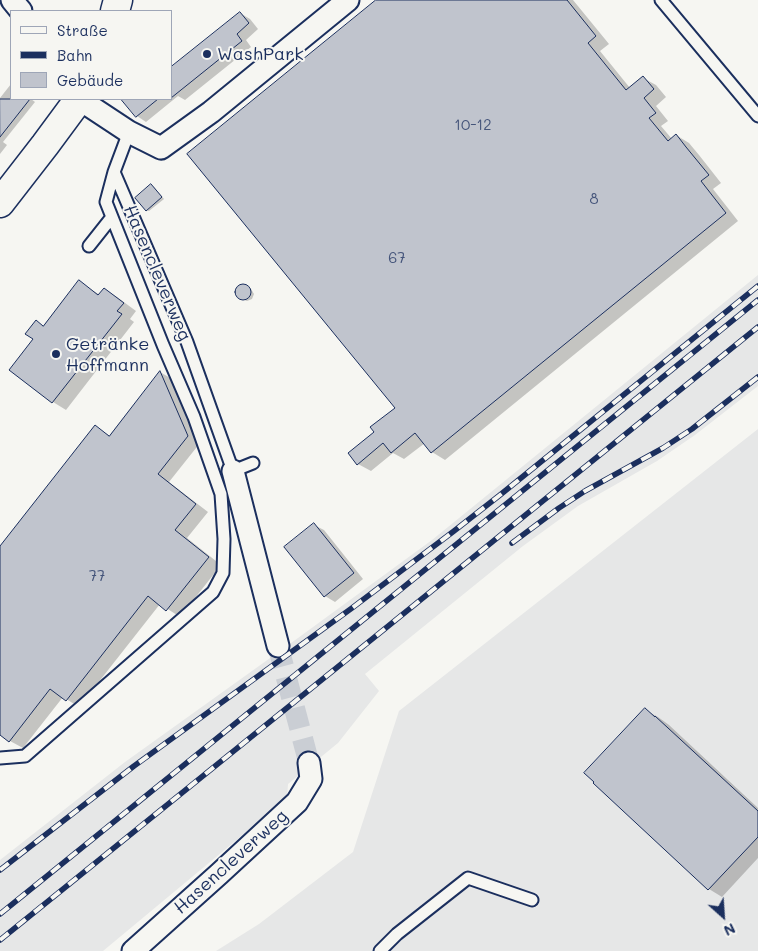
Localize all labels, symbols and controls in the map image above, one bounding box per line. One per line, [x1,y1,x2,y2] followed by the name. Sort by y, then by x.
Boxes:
[10,10,172,100] legend
[57,20,108,40] text: Straße
[217,43,304,65] place label: WashPark
[57,45,92,65] text: Bahn
[201,48,213,60] marker: WashPark
[57,70,123,90] text: Gebäude
[454,116,492,134] house number: 10-12
[589,190,599,208] house number: 8
[119,202,195,344] street label: Hasencleverweg
[388,249,406,267] house number: 67
[66,333,149,376] place label: Getränke Hoffmann
[50,348,62,360] marker: Getränke Hoffmann
[89,567,105,585] house number: 77
[170,805,292,919] street label: Hasencleverweg
[698,891,748,941] north arrow
[721,919,739,941] text: N

